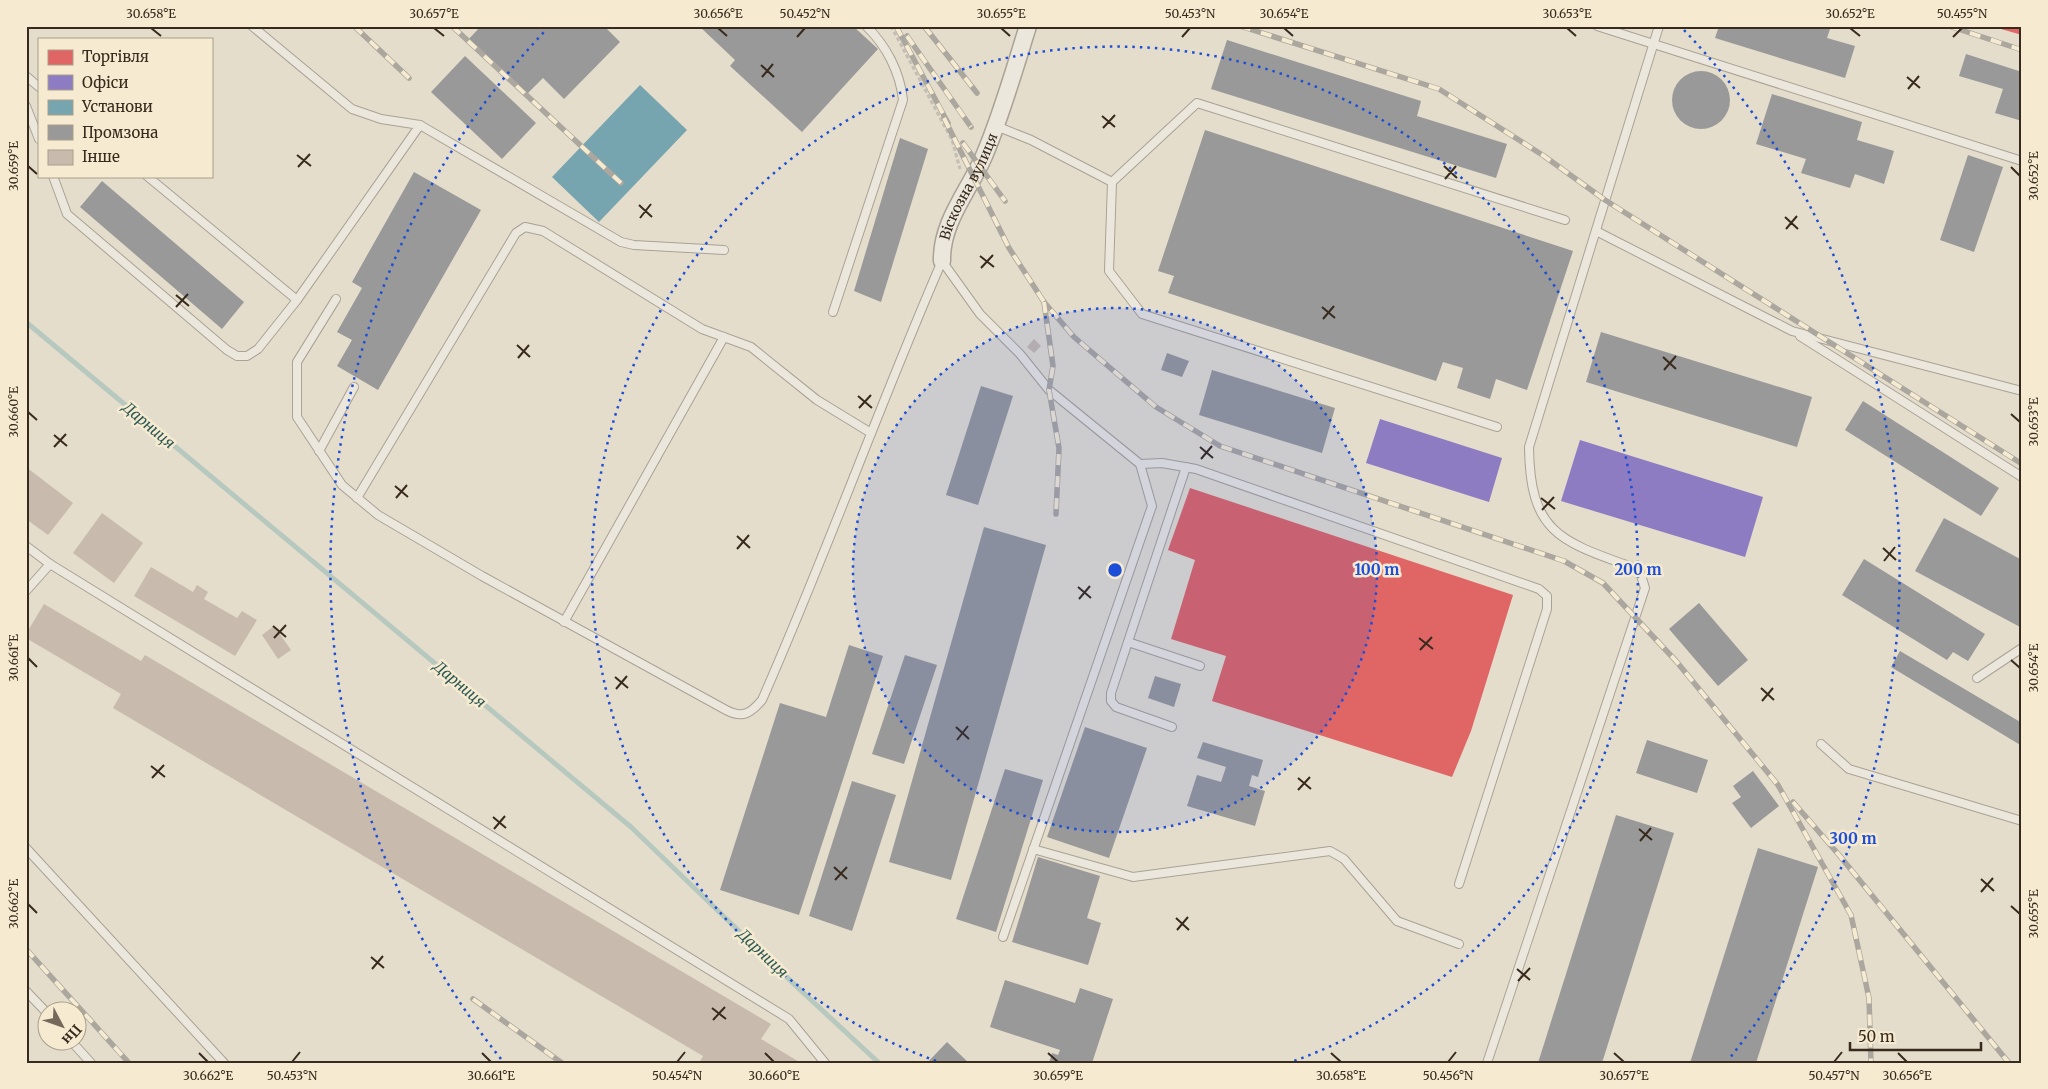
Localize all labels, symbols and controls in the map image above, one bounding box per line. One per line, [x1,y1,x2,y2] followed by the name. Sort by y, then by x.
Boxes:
[126,6,176,21] text: 30.658°E
[409,6,459,21] text: 30.657°E
[693,6,743,21] text: 30.656°E
[780,6,831,21] text: 50.452°N
[976,6,1026,21] text: 30.655°E
[1165,6,1216,21] text: 50.453°N
[1260,6,1309,21] text: 30.654°E
[1542,6,1592,21] text: 30.653°E
[1825,6,1875,21] text: 30.652°E
[1937,6,1988,21] text: 50.455°N
[38,38,212,178] legend
[82,47,149,66] text: Торгівля
[82,73,129,92] text: Офіси
[81,97,153,116] text: Установи
[82,123,158,142] text: Промзона
[936,130,1001,242] street label: Віскозна вулиця
[6,141,21,191] text: 30.659°E
[82,147,120,166] text: Інше
[2026,151,2041,201] text: 30.652°E
[6,386,21,438] text: 30.660°E
[118,397,179,452] water label: Дарниця
[2026,397,2041,447] text: 30.653°E
[1355,560,1399,579] text: 100 m
[1614,560,1662,579] text: 200 m
[1106,561,1124,579] centre of rings
[6,634,21,682] text: 30.661°E
[2026,643,2041,692] text: 30.654°E
[429,656,490,711] water label: Дарниця
[1829,829,1877,848] text: 300 m
[6,879,21,929] text: 30.662°E
[2026,889,2041,939] text: 30.655°E
[733,924,792,982] water label: Дарниця
[38,1002,88,1052] north arrow
[1850,1019,1982,1051] scale bar
[58,1021,86,1048] text: Пн
[1858,1027,1895,1046] text: 50 m
[183,1068,233,1083] text: 30.662°E
[267,1068,318,1083] text: 50.453°N
[467,1068,515,1083] text: 30.661°E
[652,1068,703,1083] text: 50.454°N
[748,1068,800,1083] text: 30.660°E
[1033,1068,1083,1083] text: 30.659°E
[1316,1068,1366,1083] text: 30.658°E
[1423,1068,1474,1083] text: 50.456°N
[1599,1068,1649,1083] text: 30.657°E
[1809,1068,1860,1083] text: 50.457°N
[1882,1068,1932,1083] text: 30.656°E

